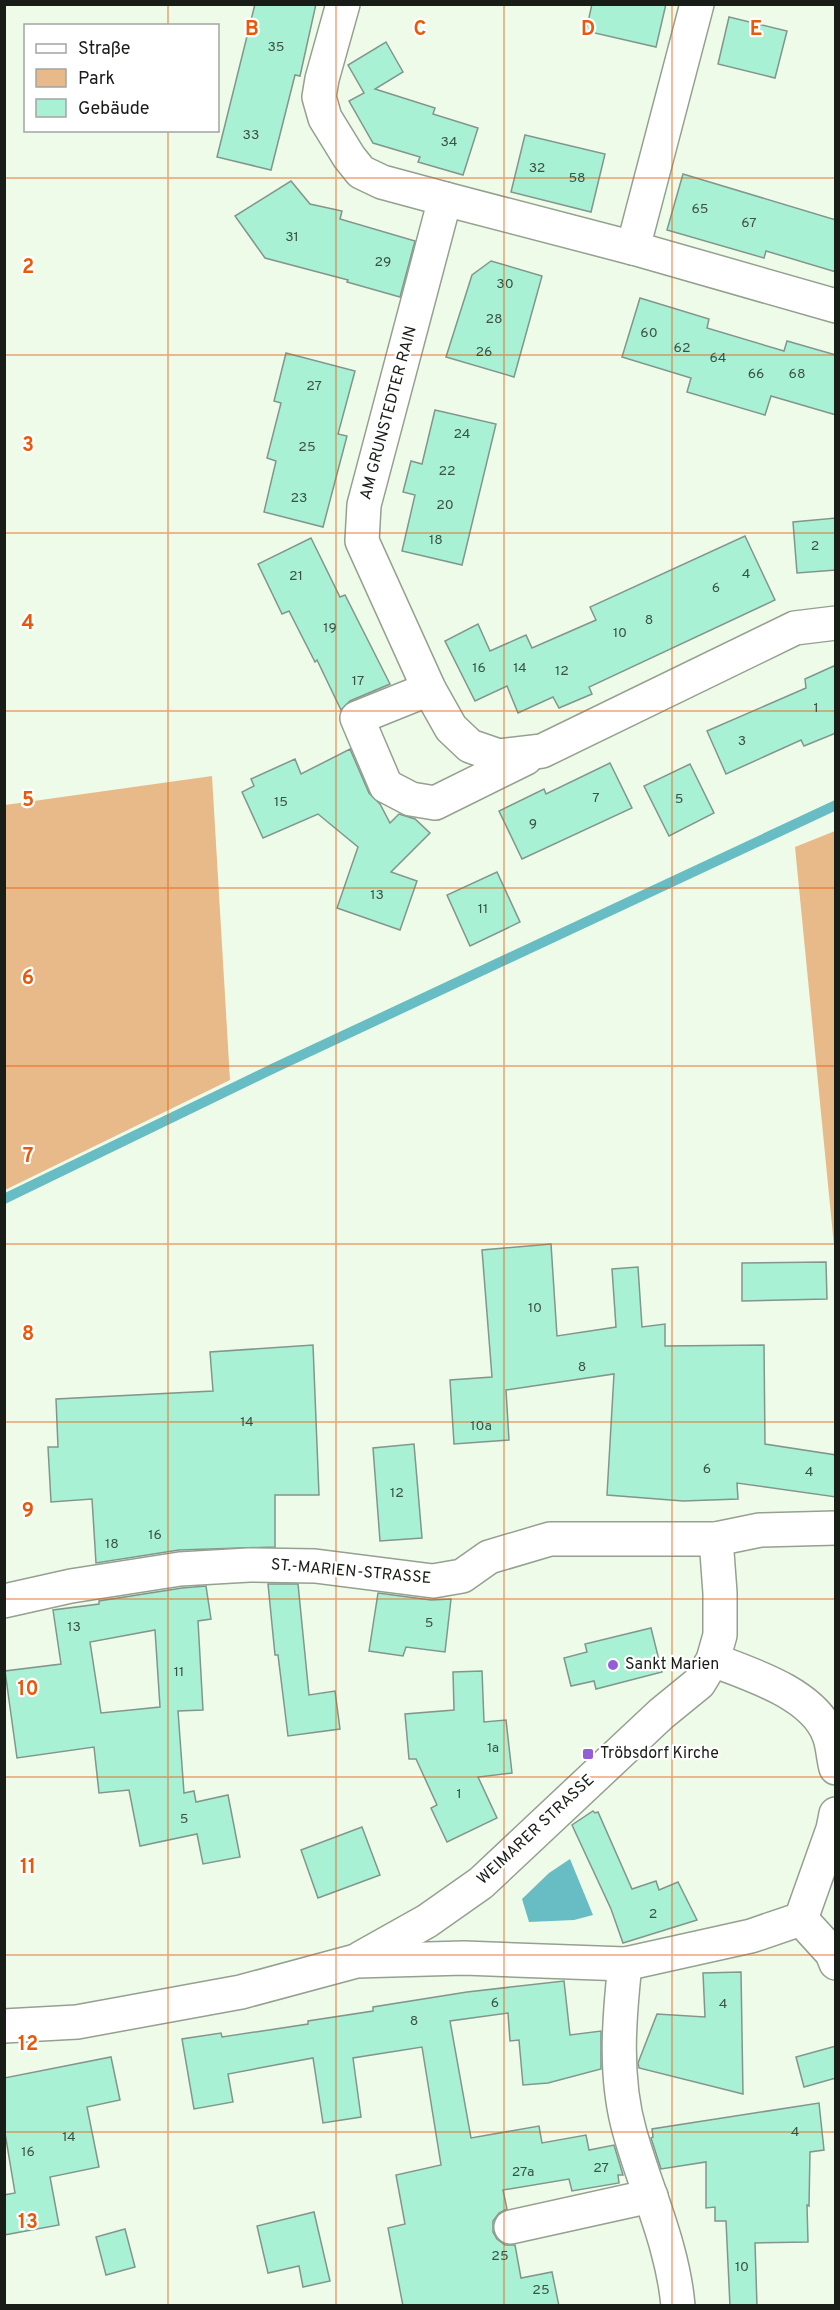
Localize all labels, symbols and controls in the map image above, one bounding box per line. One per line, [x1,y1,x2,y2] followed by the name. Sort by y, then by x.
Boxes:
[245,17,259,43] text: B
[414,17,426,43] text: C
[581,17,595,43] text: D
[750,17,762,43] text: E
[24,24,219,132] legend
[78,38,130,61] text: Straße
[267,39,285,56] house number: 35
[78,68,115,91] text: Park
[78,98,150,121] text: Gebäude
[243,127,259,144] house number: 33
[440,134,458,151] house number: 34
[529,160,545,177] house number: 32
[568,170,586,187] house number: 58
[691,201,709,218] house number: 65
[741,215,757,232] house number: 67
[285,229,299,246] house number: 31
[375,254,391,271] house number: 29
[22,255,34,281] text: 2
[496,276,514,293] house number: 30
[485,311,503,328] house number: 28
[356,324,422,502] street label: AM GRUNSTEDTER RAIN
[640,325,658,342] house number: 60
[674,340,690,357] house number: 62
[476,344,492,361] house number: 26
[709,350,727,367] house number: 64
[748,366,764,383] house number: 66
[789,366,805,383] house number: 68
[306,378,322,395] house number: 27
[453,426,471,443] house number: 24
[22,433,34,459] text: 3
[298,439,316,456] house number: 25
[438,463,456,480] house number: 22
[291,490,308,507] house number: 23
[436,497,454,514] house number: 20
[429,532,443,549] house number: 18
[811,538,819,555] house number: 2
[742,566,750,583] house number: 4
[289,568,303,585] house number: 21
[712,580,720,597] house number: 6
[22,611,34,637] text: 4
[645,612,653,629] house number: 8
[323,620,337,637] house number: 19
[613,625,627,642] house number: 10
[472,660,486,677] house number: 16
[513,660,527,677] house number: 14
[555,663,569,680] house number: 12
[352,673,364,690] house number: 17
[813,700,819,717] house number: 1
[738,733,746,750] house number: 3
[22,788,34,814] text: 5
[592,790,600,807] house number: 7
[675,791,683,808] house number: 5
[274,794,288,811] house number: 15
[529,816,537,833] house number: 9
[370,887,384,904] house number: 13
[478,901,488,918] house number: 11
[22,966,34,992] text: 6
[23,1144,33,1170] text: 7
[528,1300,542,1317] house number: 10
[22,1322,34,1348] text: 8
[578,1359,586,1376] house number: 8
[240,1414,254,1431] house number: 14
[470,1418,492,1435] house number: 10a
[703,1461,711,1478] house number: 6
[805,1464,813,1481] house number: 4
[390,1485,404,1502] house number: 12
[22,1499,34,1525] text: 9
[148,1527,162,1544] house number: 16
[105,1536,119,1553] house number: 18
[270,1555,432,1589] street label: ST.-MARIEN-STRASSE
[425,1615,433,1632] house number: 5
[67,1619,81,1636] house number: 13
[625,1655,719,1675] place label: Sankt Marien
[606,1658,620,1672] marker: Sankt Marien
[174,1664,184,1681] house number: 11
[17,1677,39,1703] text: 10
[487,1740,499,1757] house number: 1a
[600,1744,719,1764] place label: Tröbsdorf Kirche
[581,1747,595,1761] marker: Tröbsdorf Kirche
[473,1771,599,1889] street label: WEIMARER STRASSE
[456,1786,462,1803] house number: 1
[180,1811,188,1828] house number: 5
[20,1855,36,1881] text: 11
[649,1906,657,1923] house number: 2
[491,1995,499,2012] house number: 6
[719,1996,727,2013] house number: 4
[410,2013,418,2030] house number: 8
[18,2032,38,2058] text: 12
[791,2124,799,2141] house number: 4
[62,2129,76,2146] house number: 14
[21,2144,35,2161] house number: 16
[593,2160,609,2177] house number: 27
[512,2164,534,2181] house number: 27a
[18,2210,38,2236] text: 13
[491,2248,509,2265] house number: 25
[735,2259,749,2276] house number: 10
[532,2282,550,2299] house number: 25

